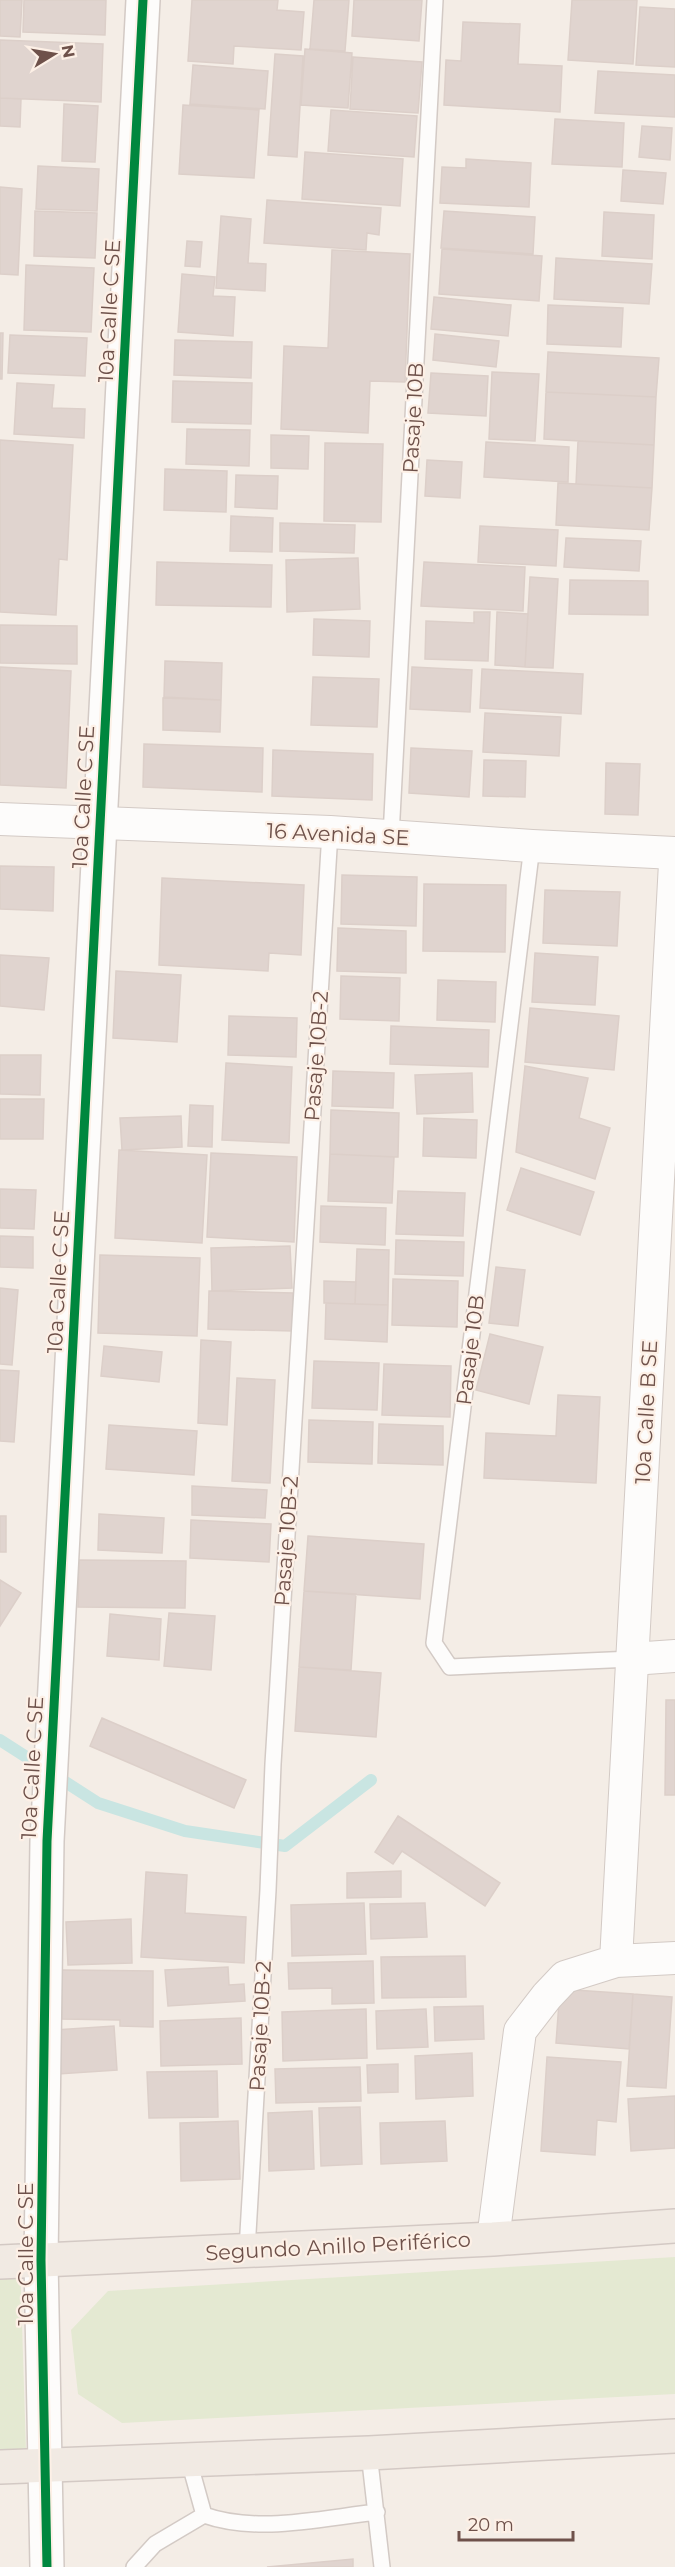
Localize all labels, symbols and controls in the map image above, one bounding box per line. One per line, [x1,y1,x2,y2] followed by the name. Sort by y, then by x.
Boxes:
[24,24,84,84] north arrow
[58,43,79,59] text: N
[93,239,125,383] street label: 10a Calle C SE
[398,362,428,474] street label: Pasaje 10B
[67,725,99,869] street label: 10a Calle C SE
[266,818,410,850] street label: 16 Avenida SE
[299,990,333,1122] street label: Pasaje 10B-2
[42,1210,74,1354] street label: 10a Calle C SE
[451,1293,489,1407] street label: Pasaje 10B
[630,1339,662,1485] street label: 10a Calle B SE
[269,1475,303,1607] street label: Pasaje 10B-2
[16,1696,48,1840] street label: 10a Calle C SE
[244,1960,276,2092] street label: Pasaje 10B-2
[13,2182,38,2326] street label: 10a Calle C SE
[205,2227,471,2265] street label: Segundo Anillo Periférico
[459,2504,573,2542] scale bar
[468,2514,514,2536] text: 20 m

